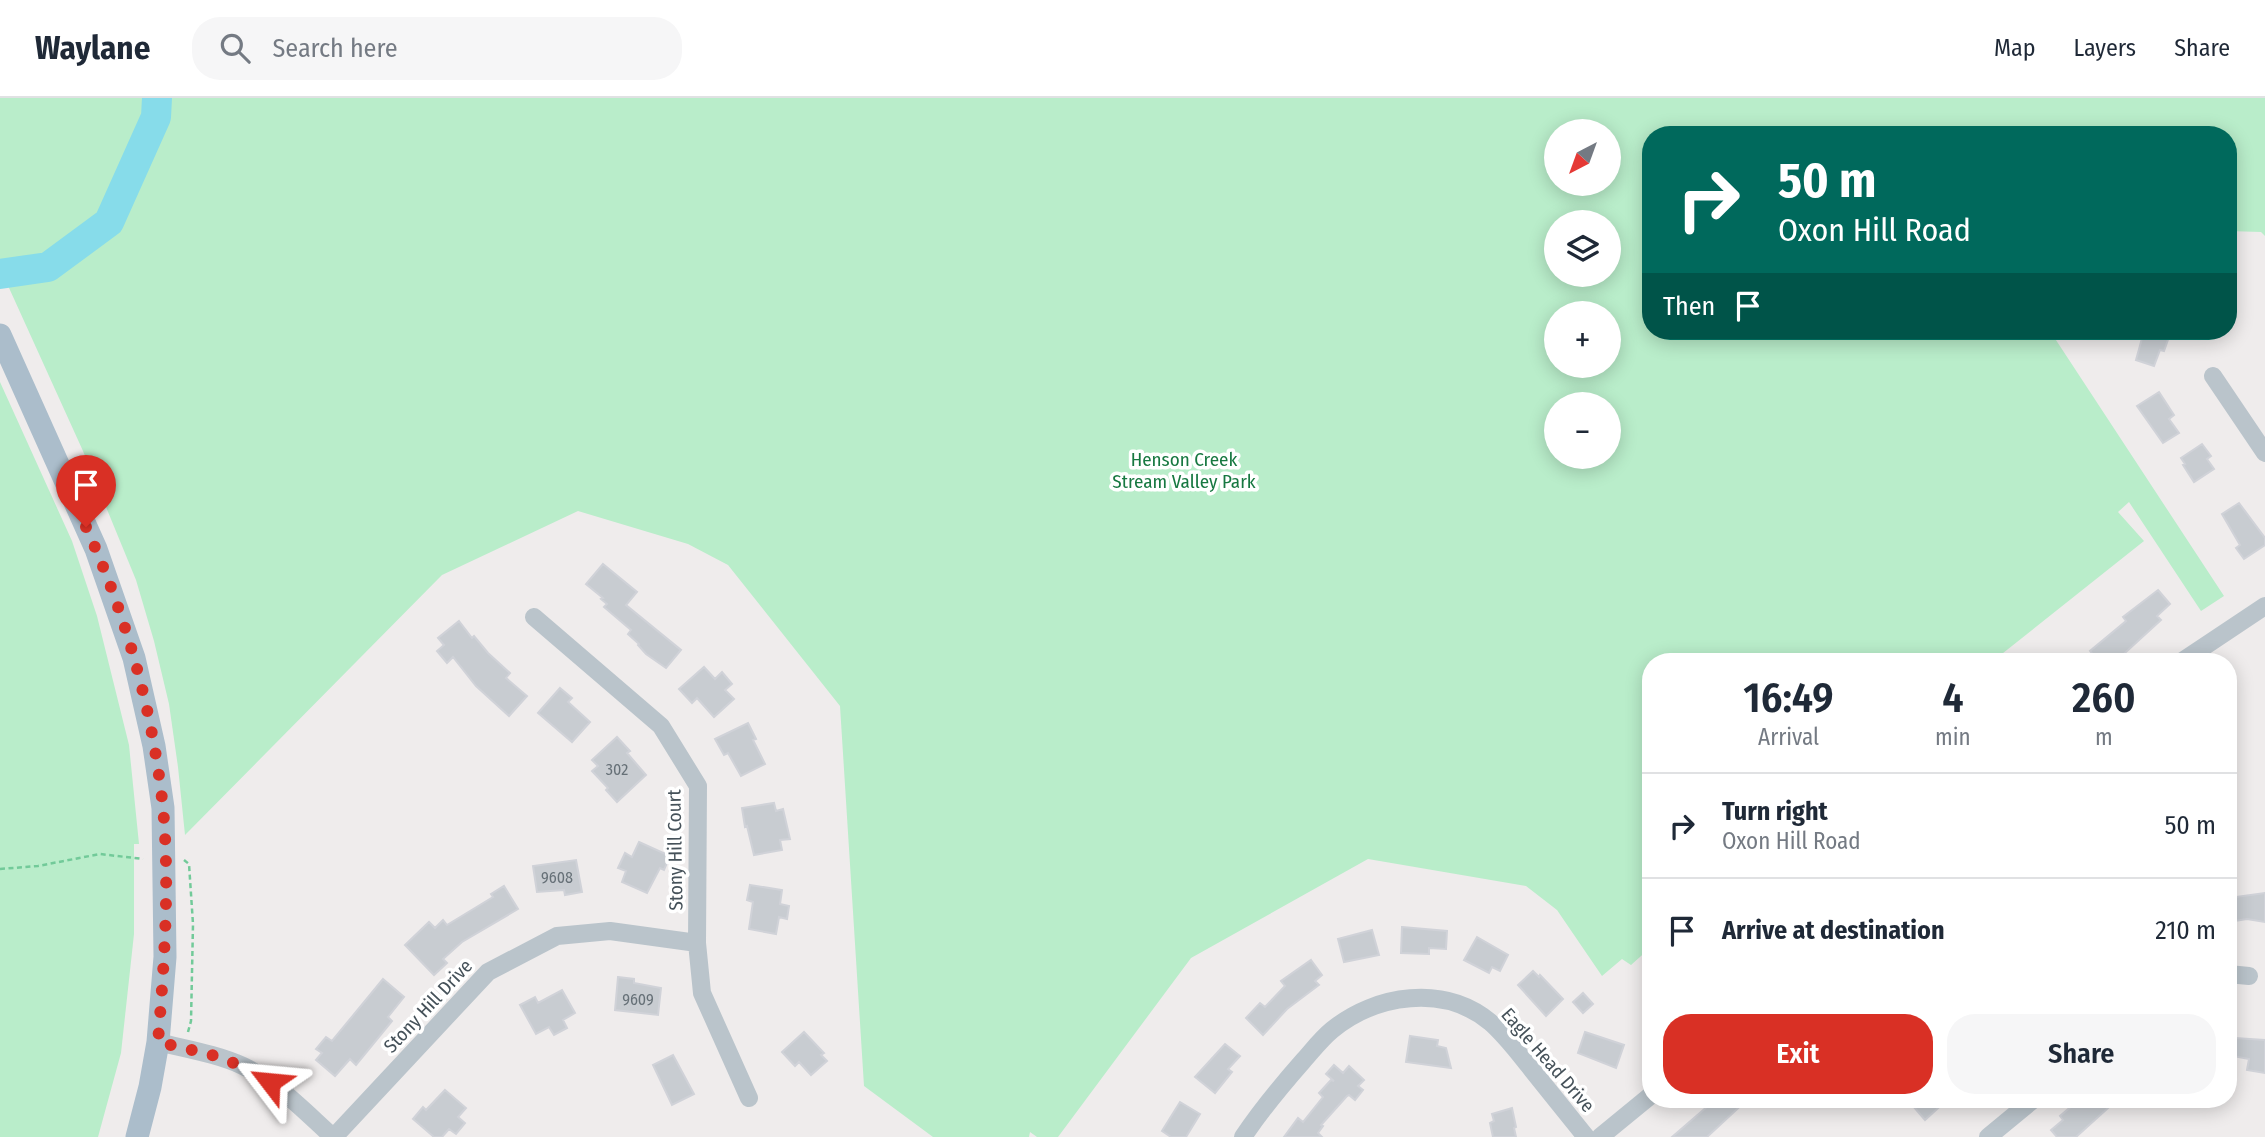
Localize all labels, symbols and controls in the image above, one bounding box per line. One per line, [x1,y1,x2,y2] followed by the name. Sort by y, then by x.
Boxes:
[192,17,682,80] search box
[35,28,150,68] text: Waylane
[216,29,254,67] icon: search
[272,33,398,64] text: Search here
[1994,34,2036,62] text: Map
[2074,34,2136,62] text: Layers
[2174,34,2230,62] text: Share
[1544,119,1620,196] north arrow
[1544,119,1621,469] map controls
[1778,151,1876,210] text: 50 m
[1663,154,1754,245] icon: right
[1544,210,1621,287] button: layers
[1778,211,1971,249] text: Oxon Hill Road
[1729,287,1767,325] icon: arrive
[1663,291,1715,322] text: Then
[1544,301,1621,378] button: +
[1544,392,1621,469] button: −
[1112,448,1256,493] park label: Henson Creek Stream Valley Park
[56,455,116,527] pin
[67,466,105,504] icon: arrive
[1743,673,1834,723] text: 16:49
[1942,673,1964,723] text: 4
[2072,673,2136,723] text: 260
[1758,723,1819,751] text: Arrival
[1935,723,1971,751] text: min
[2095,723,2113,751] text: m
[606,760,628,779] house number: 302
[662,789,688,911] street label: Stony Hill Court
[1722,796,1828,827] text: Turn right
[1663,807,1701,845] icon: right
[2164,810,2216,841] text: 50 m
[1722,827,1861,855] text: Oxon Hill Road
[541,868,573,887] house number: 9608
[1663,912,1701,950] icon: arrive
[1722,915,1945,946] text: Arrive at destination
[2155,915,2216,946] text: 210 m
[379,955,477,1057] street label: Stony Hill Drive
[622,990,654,1009] house number: 9609
[1497,1003,1599,1117] street label: Eagle Head Drive
[1663,1014,1933,1094] button: Exit
[1947,1014,2216,1094] button: Share
[233,1045,307,1119] position arrow

